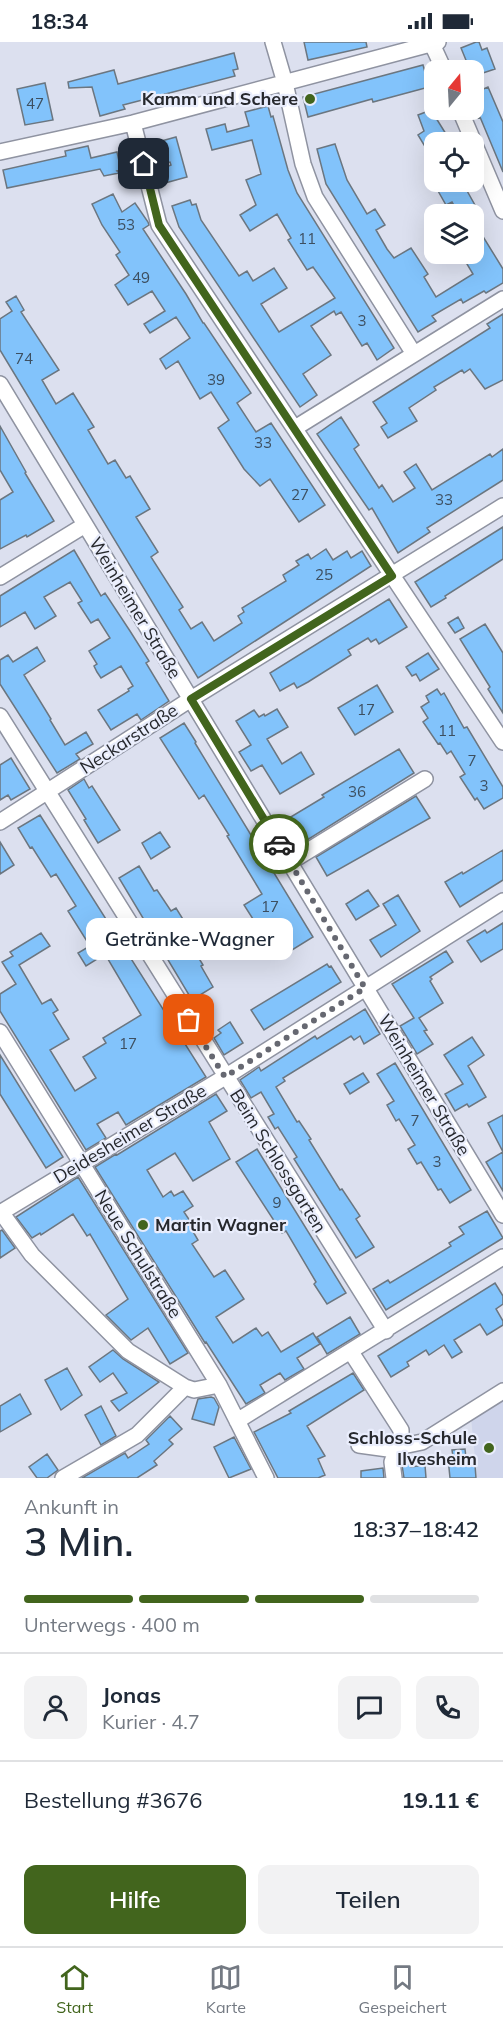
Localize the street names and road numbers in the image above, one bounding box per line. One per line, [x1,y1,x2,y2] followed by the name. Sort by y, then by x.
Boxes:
[84,533,187,683] street label: Weinheimer Straße
[75,698,182,779] street label: Neckarstraße
[373,1010,476,1160] street label: Weinheimer Straße
[49,1079,210,1188] street label: Deidesheimer Straße
[225,1085,332,1237] street label: Beim Schlossgarten
[90,1185,187,1322] street label: Neue Schulstraße

